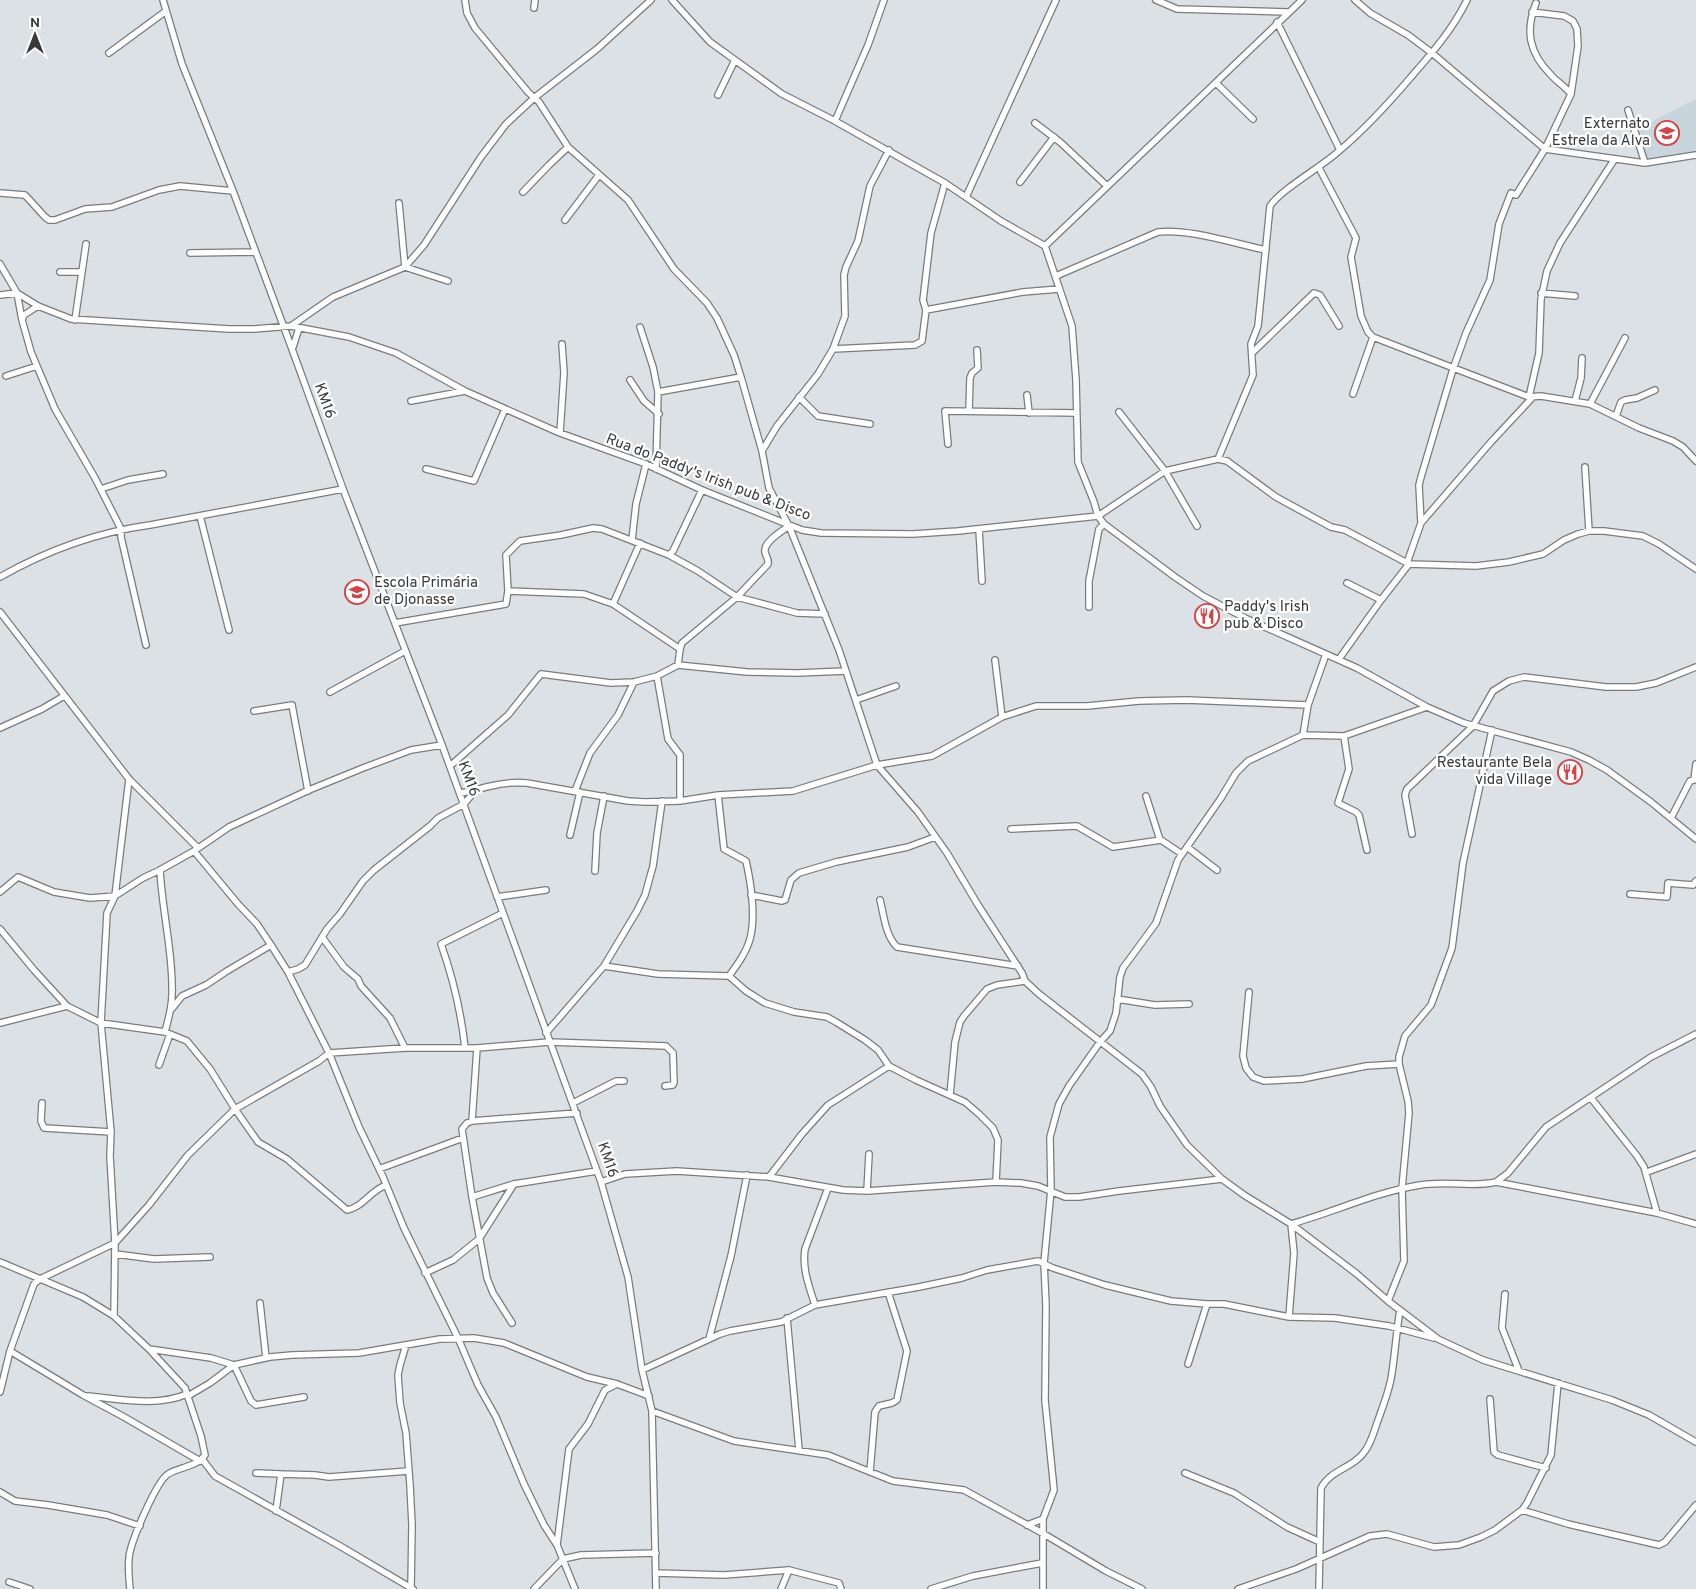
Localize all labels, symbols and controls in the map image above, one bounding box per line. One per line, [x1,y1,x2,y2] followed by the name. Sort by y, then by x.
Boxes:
[10,10,60,60] north arrow
[30,15,40,32] text: N
[1552,115,1650,151] place label: Externato Estrela da Alva
[1654,120,1680,146] school or university icon: Externato Estrela da Alva
[309,381,339,421] street label: KM16
[603,430,813,526] street label: Rua do Paddy's Irish pub & Disco
[374,574,478,610] place label: Escola Primária de Djonasse
[344,579,370,605] school or university icon: Escola Primária de Djonasse
[1224,598,1309,634] place label: Paddy's Irish pub & Disco
[1194,603,1220,629] restaurant icon: Paddy's Irish pub & Disco
[1437,754,1552,790] place label: Restaurante Bela vida Village
[453,759,483,799] street label: KM16
[1557,759,1583,785] restaurant icon: Restaurante Bela vida Village
[592,1140,622,1180] street label: KM16

